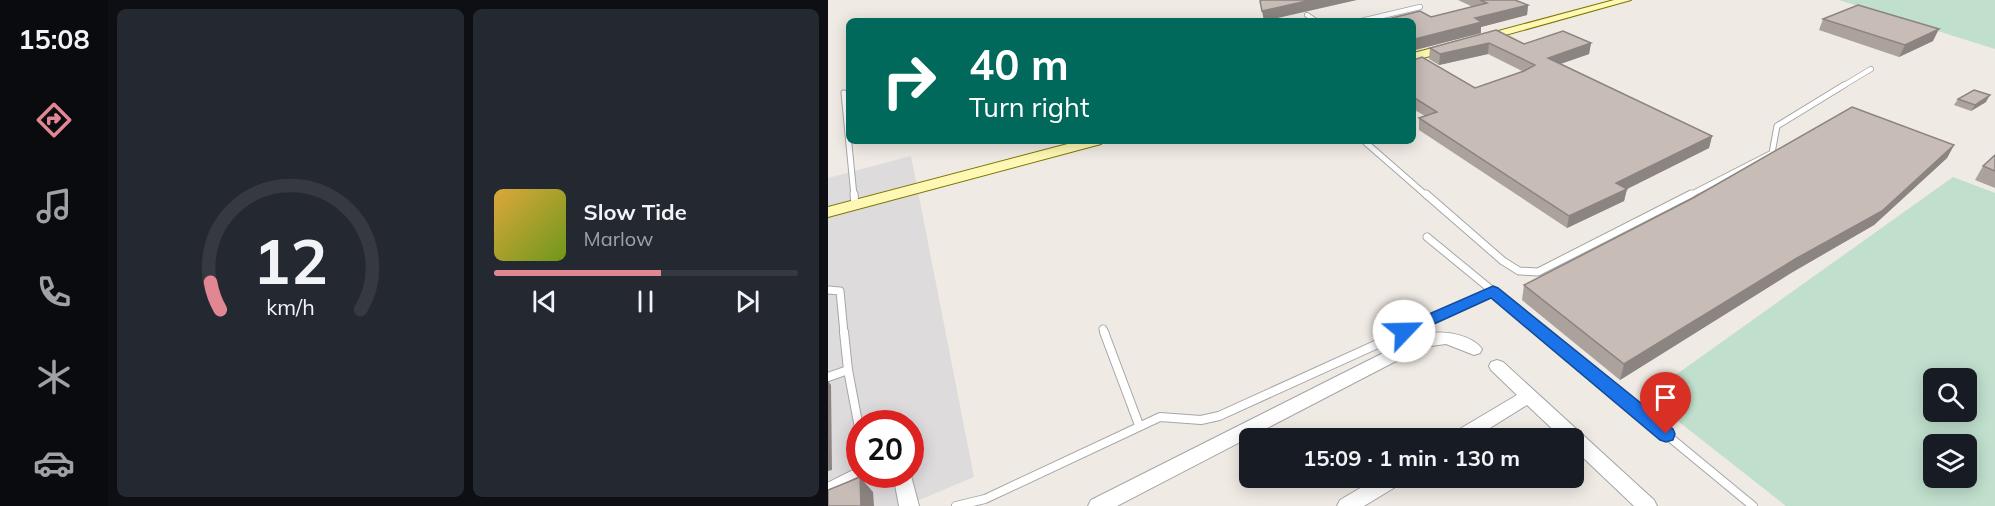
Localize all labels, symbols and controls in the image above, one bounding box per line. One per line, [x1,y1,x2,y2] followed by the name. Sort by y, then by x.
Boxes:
[18,22,90,56] text: 15:08
[969,38,1069,91] text: 40 m
[870,42,948,120] icon: right
[969,90,1089,124] text: Turn right
[33,99,75,141] icon: directions
[33,185,75,227] icon: music
[584,198,687,226] text: Slow Tide
[253,221,328,300] text: 12
[584,226,653,251] text: Marlow
[33,271,75,313] icon: phone
[528,285,561,318] icon: previous
[629,285,662,318] icon: pause
[731,285,764,318] icon: next
[266,293,314,320] text: km/h
[1372,299,1436,363] position arrow
[33,356,75,398] icon: climate
[1923,368,1977,488] map controls
[1923,368,1977,422] button: search
[1640,372,1691,434] pin
[1649,381,1682,414] icon: arrive
[846,410,924,488] speed limit sign: 20
[1923,434,1977,488] button: layers
[33,442,75,484] icon: car
[1303,444,1520,472] text: 15:09 · 1 min · 130 m

